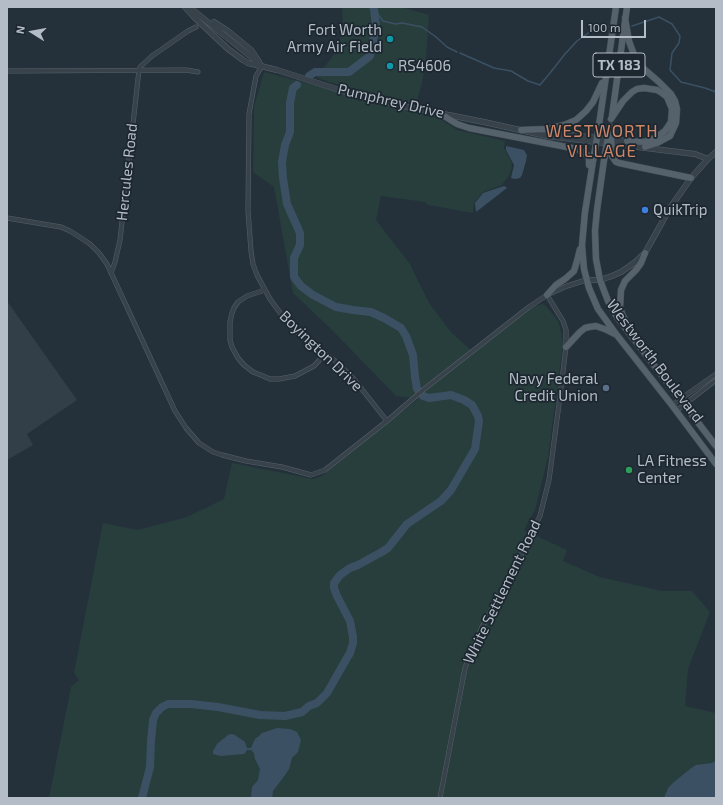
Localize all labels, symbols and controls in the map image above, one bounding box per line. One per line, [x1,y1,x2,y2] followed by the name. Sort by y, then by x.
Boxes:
[12,12,52,52] north arrow
[583,12,648,38] scale bar
[588,20,620,34] text: 100 m
[287,21,382,56] place label: Fort Worth Army Air Field
[13,24,27,35] text: N
[385,34,395,44] marker: Fort Worth Army Air Field
[593,53,645,77] road number: TX 183
[398,57,451,75] place label: RS4606
[385,61,395,71] marker: RS4606
[336,80,446,122] street label: Pumphrey Drive
[545,121,659,161] district label: WESTWORTH VILLAGE
[113,122,141,222] street label: Hercules Road
[653,201,707,219] place label: QuikTrip
[640,205,650,215] marker: QuikTrip
[603,296,707,426] street label: Westworth Boulevard
[276,307,366,395] street label: Boyington Drive
[509,370,598,405] place label: Navy Federal Credit Union
[601,383,611,393] marker: Navy Federal Credit Union
[637,452,707,487] place label: LA Fitness Center
[624,465,634,475] marker: LA Fitness Center
[459,517,545,667] street label: White Settlement Road

